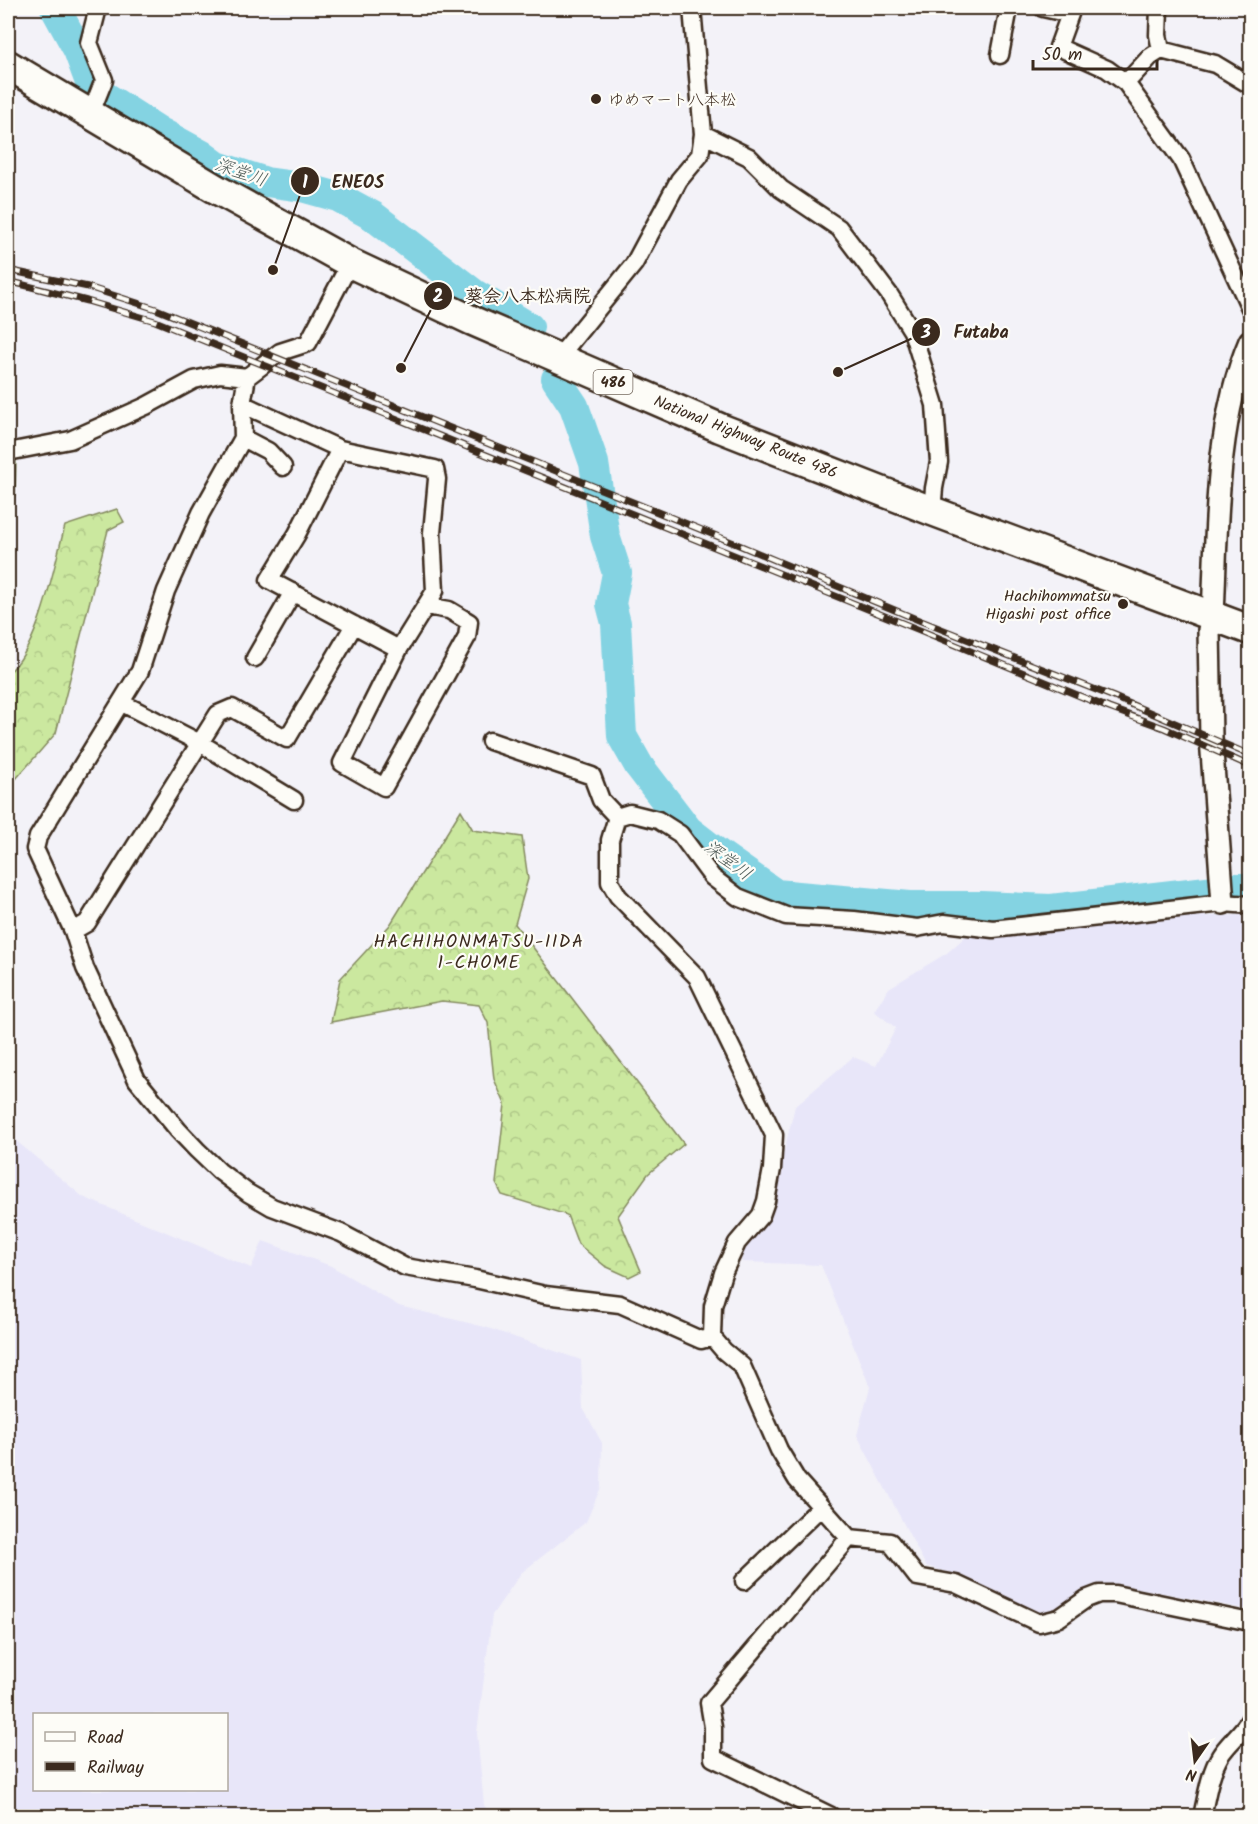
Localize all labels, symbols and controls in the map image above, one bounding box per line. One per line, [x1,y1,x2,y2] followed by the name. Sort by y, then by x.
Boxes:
[1033,33,1158,71] scale bar
[1042,41,1082,70] text: 50 m
[608,88,736,113] place label: ゆめマート八本松
[589,92,603,106] marker: ゆめマート八本松
[210,151,271,196] water label: 深堂川
[290,163,396,199] callout: ENEOS
[302,169,308,198] text: 1
[332,169,384,198] text: ENEOS
[423,278,603,314] callout: 葵会八本松病院
[433,283,443,312] text: 2
[465,283,591,312] text: 葵会八本松病院
[911,314,1020,350] callout: Futaba
[920,319,931,348] text: 3
[953,319,1009,348] text: Futaba
[594,370,632,394] road number: 486
[650,389,841,486] street label: National Highway Route 486
[985,584,1111,627] place label: Hachihommatsu Higashi post office
[1116,597,1130,611] marker: Hachihommatsu Higashi post office
[697,834,757,889] water label: 深堂川
[374,928,584,978] district label: HACHIHONMATSU-IIDA 1-CHOME
[33,1713,228,1791] legend
[87,1724,124,1753] text: Road
[1165,1731,1225,1791] north arrow
[87,1754,144,1783] text: Railway
[1184,1761,1200,1787] text: N

